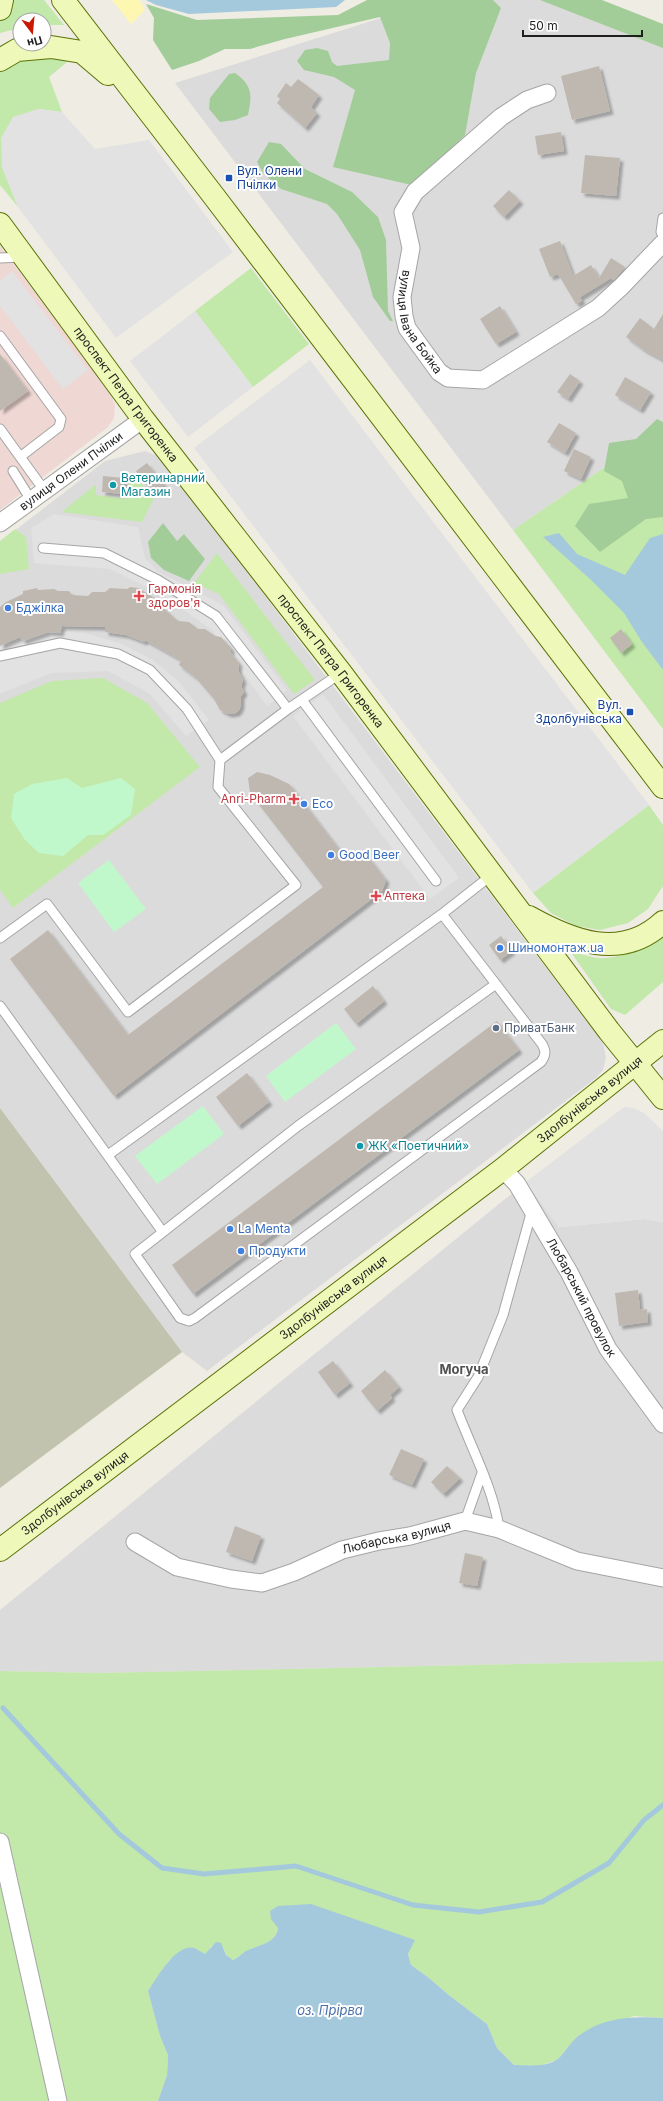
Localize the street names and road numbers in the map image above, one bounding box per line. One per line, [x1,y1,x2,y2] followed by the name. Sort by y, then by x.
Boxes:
[395,269,446,377] street label: вулиця Івана Бойка
[71,324,182,465] street label: проспект Петра Григоренка
[16,428,126,513] street label: вулиця Олени Пчілки
[275,590,387,731] street label: проспект Петра Григоренка
[534,1053,645,1146] street label: Здолбунівська вулиця
[543,1235,620,1360] street label: Любарський провулок
[276,1252,390,1343] street label: Здолбунівська вулиця
[18,1447,131,1538] street label: Здолбунівська вулиця
[340,1517,452,1557] street label: Любарська вулиця

